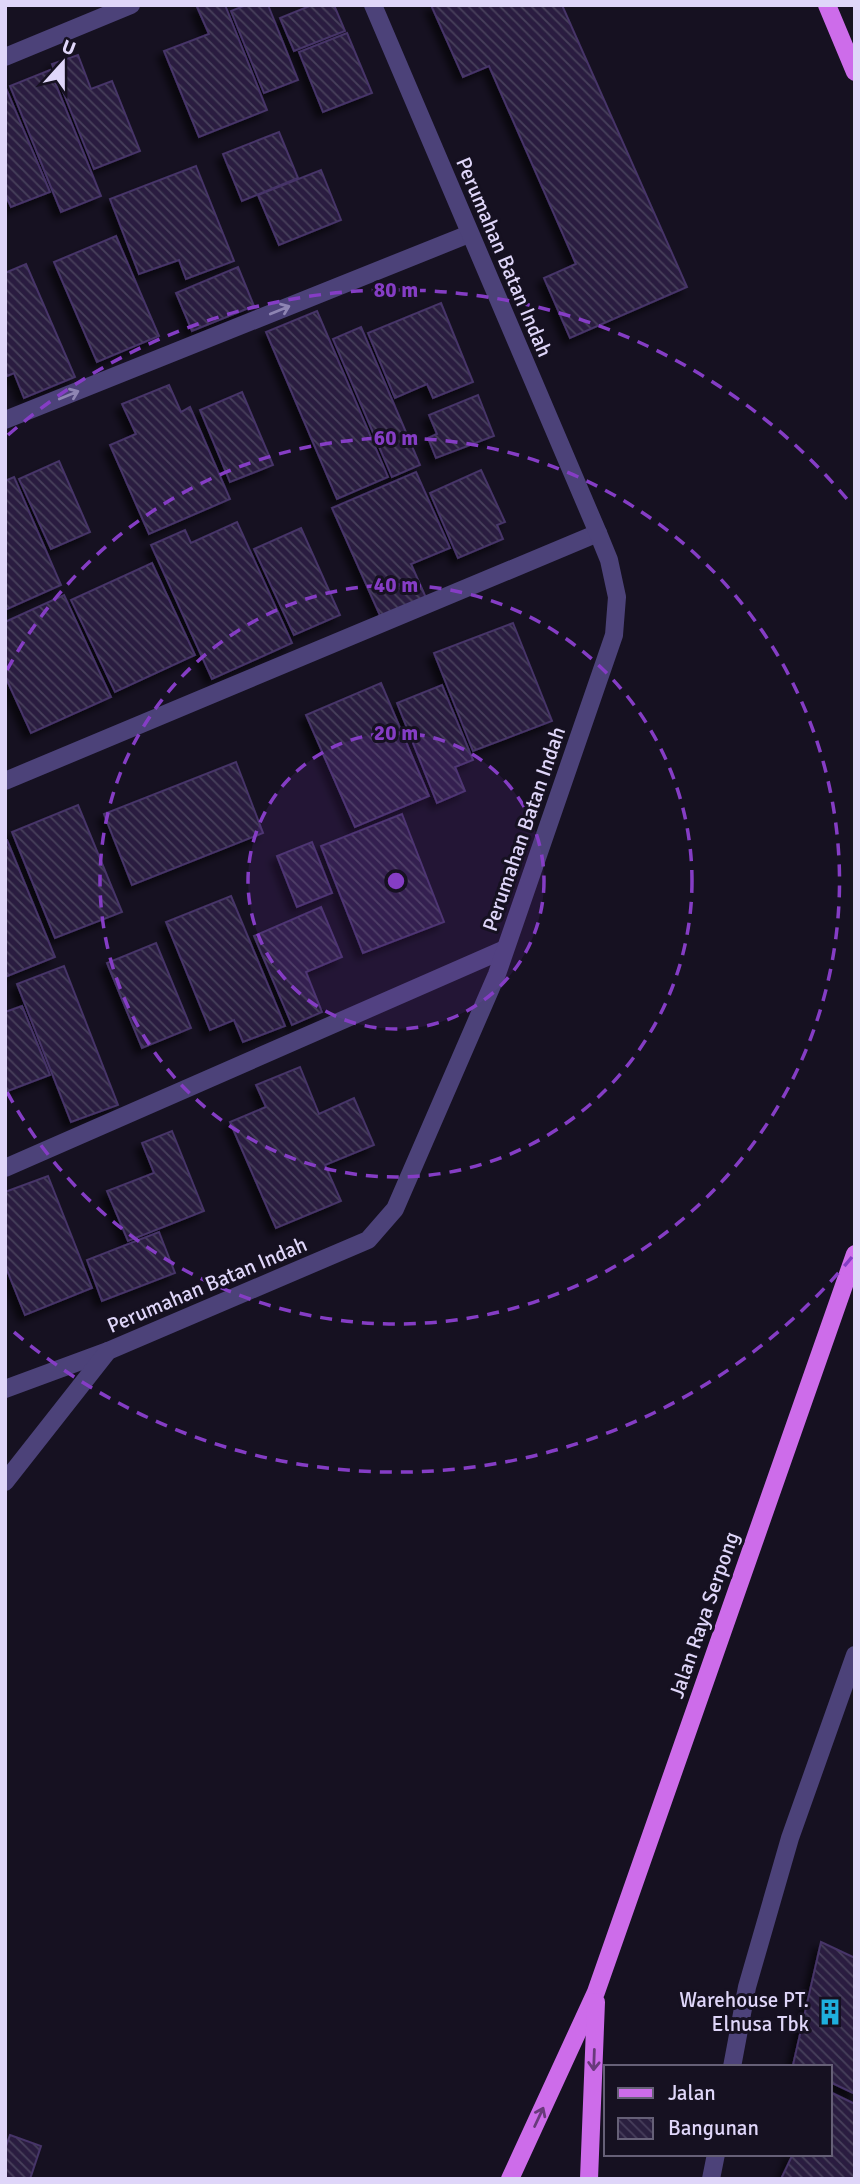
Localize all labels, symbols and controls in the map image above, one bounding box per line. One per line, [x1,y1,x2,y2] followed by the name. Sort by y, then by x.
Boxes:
[28,28,98,98] north arrow
[58,35,79,62] text: U
[450,153,558,361] street label: Perumahan Batan Indah
[374,277,418,303] text: 80 m
[268,302,290,315] one-way arrow
[57,387,79,400] one-way arrow
[374,425,418,451] text: 60 m
[374,572,418,598] text: 40 m
[374,720,418,746] text: 20 m
[477,723,571,935] street label: Perumahan Batan Indah
[384,869,408,893] centre of rings
[103,1231,311,1339] street label: Perumahan Batan Indah
[663,1528,745,1702] street label: Jalan Raya Serpong
[679,1987,809,2037] place label: Warehouse PT. Elnusa Tbk
[815,1997,845,2027] building icon: Warehouse PT. Elnusa Tbk
[587,2048,600,2071] one-way arrow
[604,2065,832,2156] legend
[668,2080,716,2106] text: Jalan
[533,2107,546,2128] one-way arrow
[668,2115,759,2141] text: Bangunan

